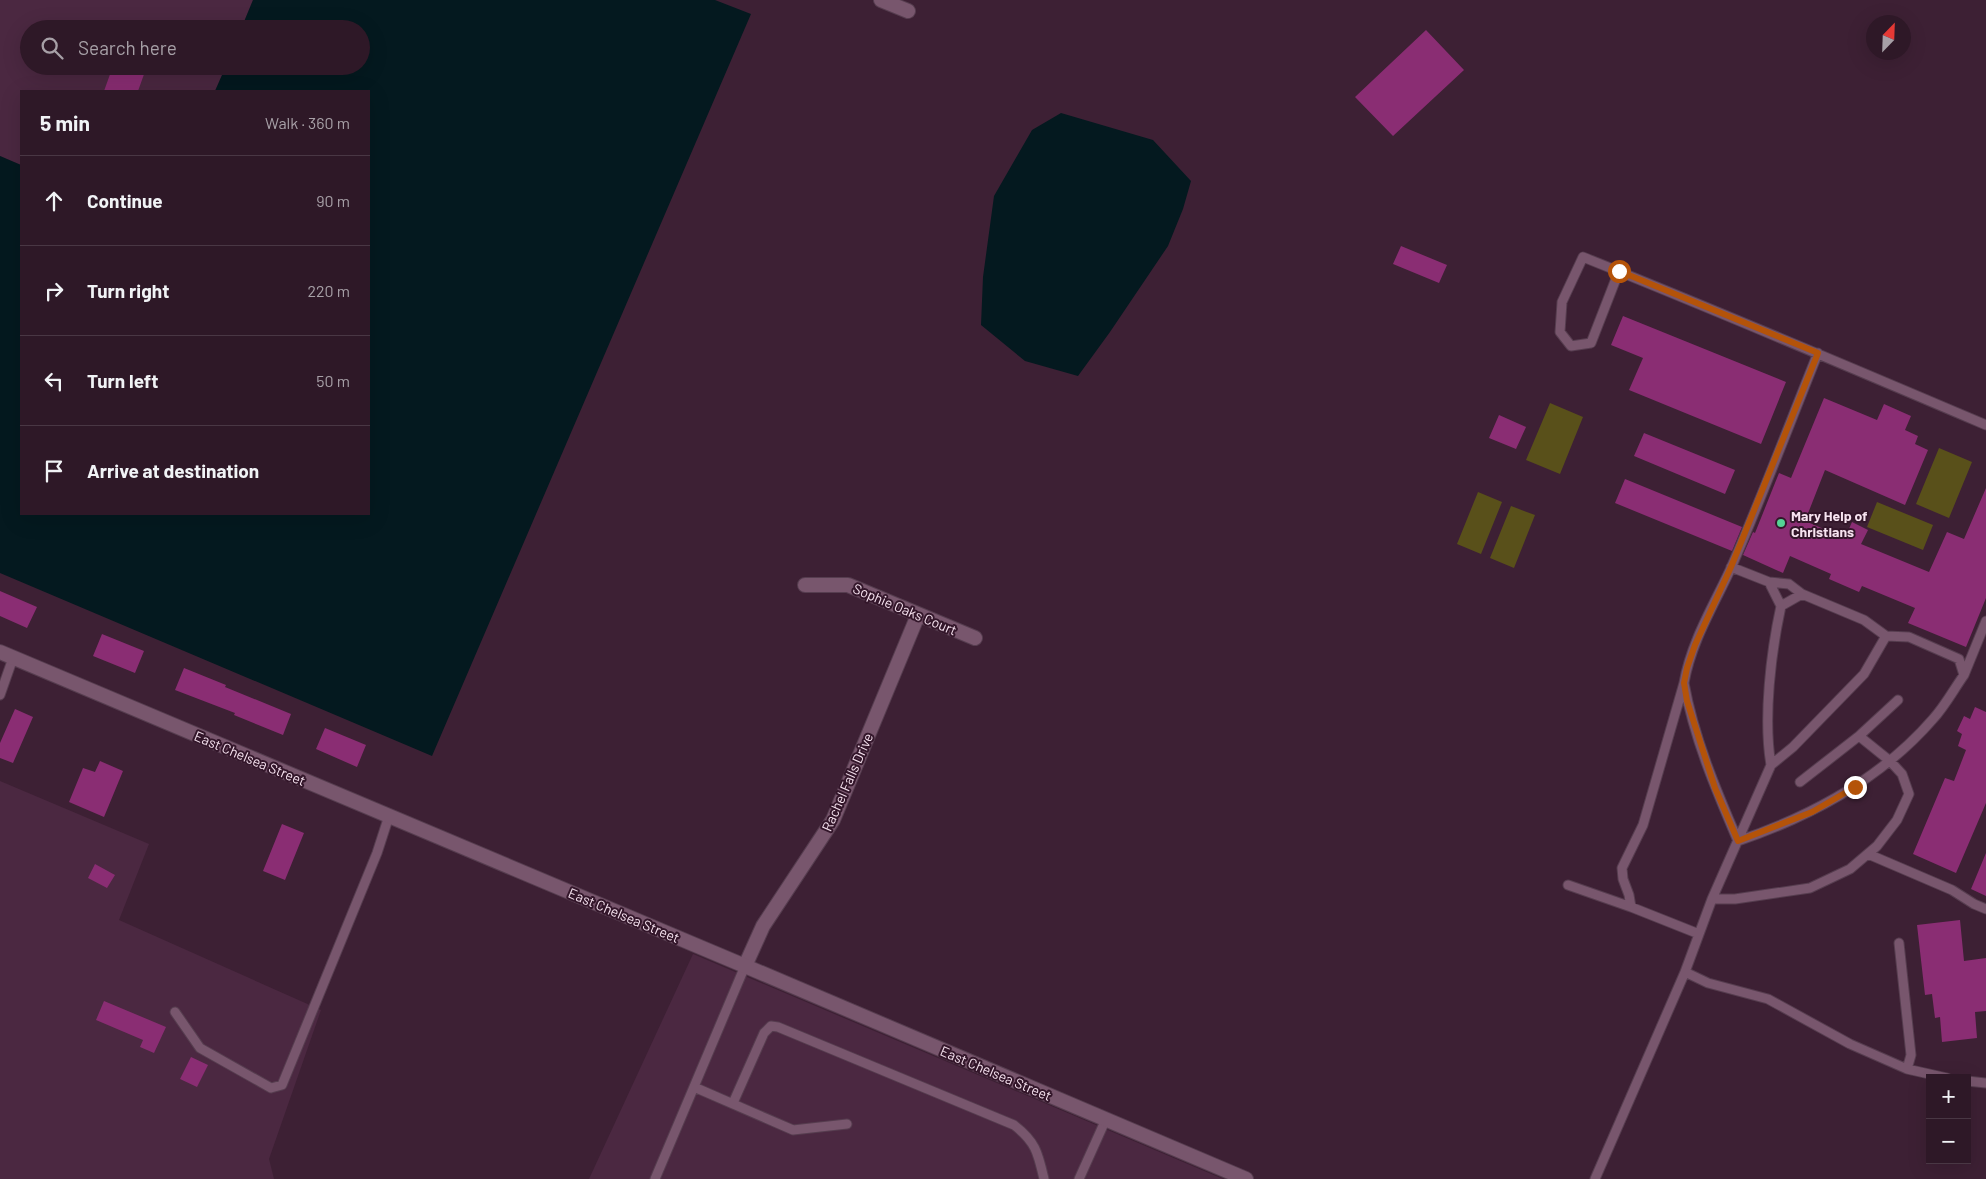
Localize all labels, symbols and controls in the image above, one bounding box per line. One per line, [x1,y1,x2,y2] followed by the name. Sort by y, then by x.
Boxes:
[1866,15,1911,60] north arrow
[20,20,370,75] search box
[38,34,66,62] icon: search
[78,36,177,59] text: Search here
[40,110,90,135] text: 5 min
[265,113,350,132] text: Walk · 360 m
[40,187,68,215] icon: ahead
[87,189,163,212] text: Continue
[316,191,350,210] text: 90 m
[1608,260,1631,283] route start
[40,277,68,305] icon: right
[87,279,169,302] text: Turn right
[307,281,350,300] text: 220 m
[40,367,68,395] icon: left
[87,369,158,392] text: Turn left
[316,371,350,390] text: 50 m
[40,457,68,485] icon: arrive
[87,459,259,482] text: Arrive at destination
[1791,507,1867,540] place label: Mary Help of Christians
[1775,517,1787,529] marker: Mary Help of Christians
[851,579,959,639] street label: Sophie Oaks Court
[192,727,308,789] street label: East Chelsea Street
[818,730,876,834] street label: Rachel Falls Drive
[1844,776,1867,799] route end
[566,884,682,946] street label: East Chelsea Street
[938,1042,1054,1104] street label: East Chelsea Street
[1926,1074,1971,1164] map controls
[1926,1074,1971,1119] button: +
[1926,1119,1971,1164] button: −

